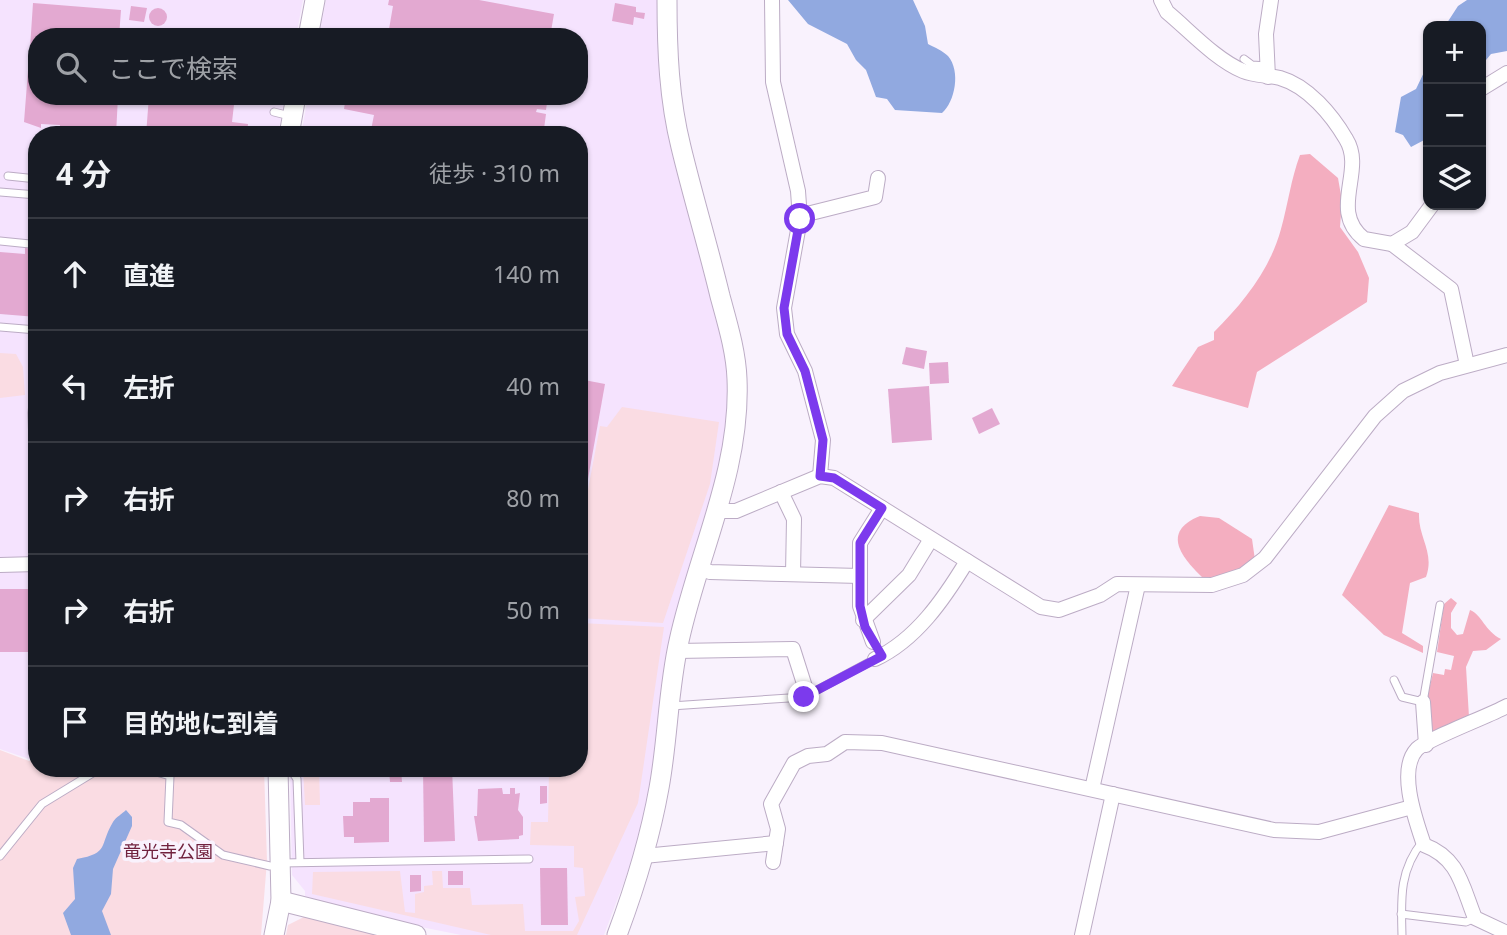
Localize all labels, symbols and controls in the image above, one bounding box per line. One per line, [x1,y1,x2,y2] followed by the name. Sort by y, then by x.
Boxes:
[1423,21,1486,210] map controls
[1423,21,1486,84] button: +
[28,28,588,105] search box
[52,48,90,86] icon: search
[108,50,238,86] text: ここで検索
[1423,84,1486,147] button: −
[1423,147,1486,210] button: layers
[56,153,111,194] text: 4 分
[429,157,560,189] text: 徒歩 · 310 m
[784,203,815,234] route start
[56,255,94,293] icon: ahead
[123,257,175,293] text: 直進
[493,258,560,290] text: 140 m
[56,367,94,405] icon: left
[123,369,175,405] text: 左折
[506,370,560,402] text: 40 m
[56,479,94,517] icon: right
[123,481,175,517] text: 右折
[506,482,560,514] text: 80 m
[56,591,94,629] icon: right
[123,593,175,629] text: 右折
[506,594,560,626] text: 50 m
[788,681,819,712] route end
[56,703,94,741] icon: arrive
[123,705,279,741] text: 目的地に到着
[123,839,213,863] park label: 竜光寺公園

